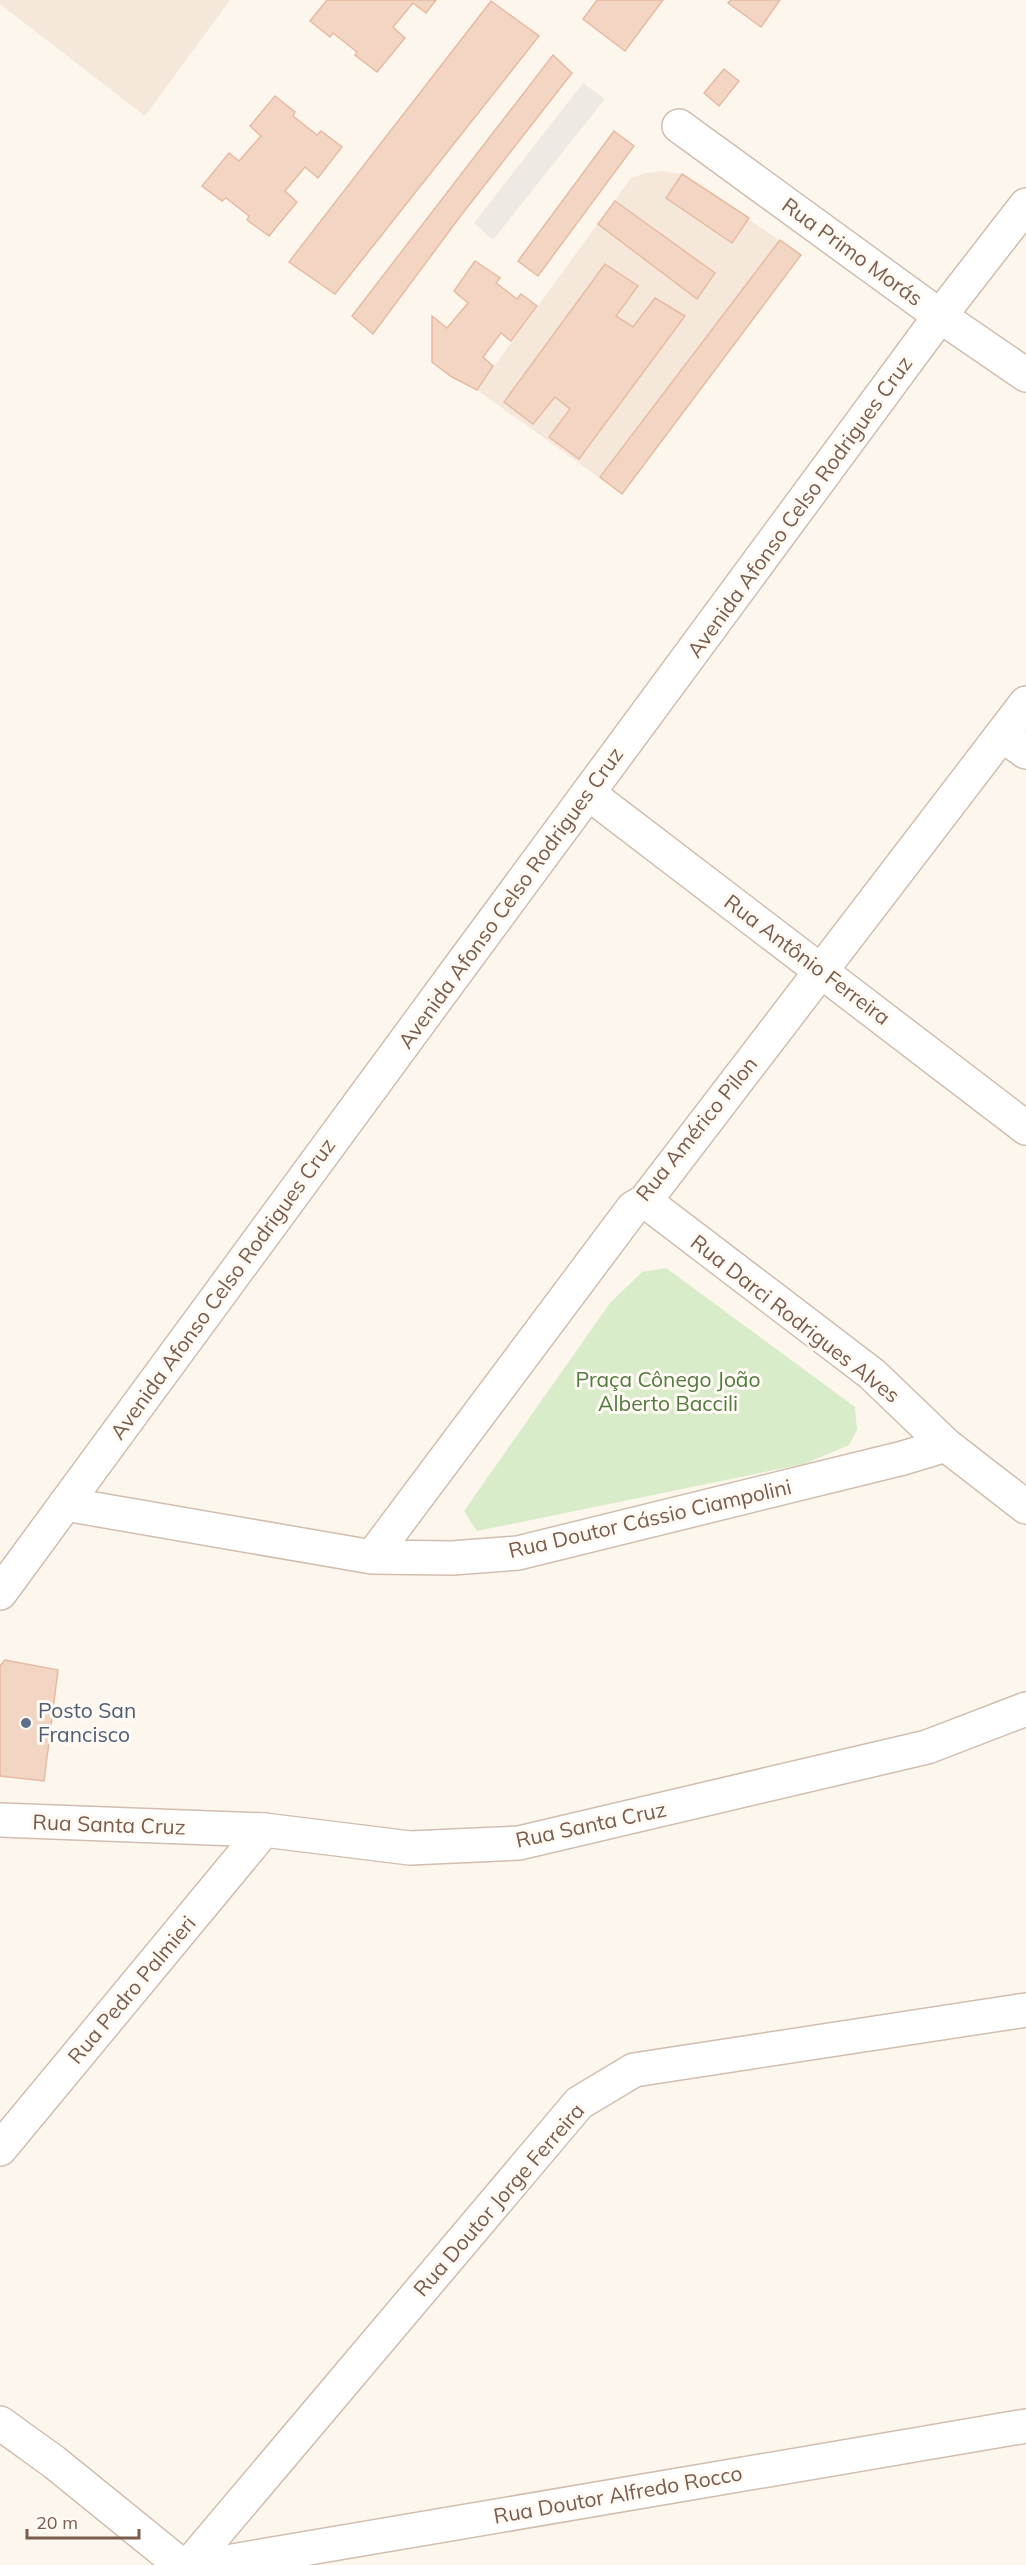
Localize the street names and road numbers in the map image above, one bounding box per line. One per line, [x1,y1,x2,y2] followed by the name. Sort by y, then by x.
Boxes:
[777,191,928,311] street label: Rua Primo Morás
[681,351,917,662] street label: Avenida Afonso Celso Rodrigues Cruz
[392,742,628,1053] street label: Avenida Afonso Celso Rodrigues Cruz
[720,888,896,1030] street label: Rua Antônio Ferreira
[630,1051,762,1206] street label: Rua Américo Pilon
[104,1133,340,1444] street label: Avenida Afonso Celso Rodrigues Cruz
[686,1228,905,1408] street label: Rua Darci Rodrigues Alves
[506,1473,794,1563] street label: Rua Doutor Cássio Ciampolini
[513,1795,668,1853] street label: Rua Santa Cruz
[32,1808,186,1840] street label: Rua Santa Cruz
[62,1910,201,2069] street label: Rua Pedro Palmieri
[407,2097,589,2301] street label: Rua Doutor Jorge Ferreira
[491,2459,744,2529] street label: Rua Doutor Alfredo Rocco

